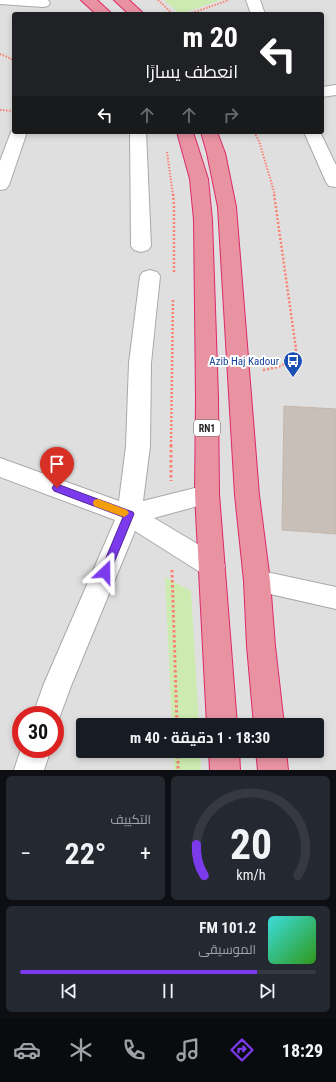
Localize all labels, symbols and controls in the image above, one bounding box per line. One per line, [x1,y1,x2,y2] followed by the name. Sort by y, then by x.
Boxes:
[182,21,238,54] text: 20 m
[252,28,304,80] icon: left
[145,61,238,82] text: انعطف يسارًا
[94,104,116,126] icon: left
[136,104,158,126] icon: ahead
[178,104,200,126] icon: ahead
[220,104,242,126] icon: right
[282,350,304,378] bus stop icon: Azib Haj Kadour
[209,355,280,368] place label: Azib Haj Kadour
[194,420,220,436] road number: RN1
[40,447,74,488] pin
[46,453,68,475] icon: arrive
[84,551,126,593] position arrow
[12,706,64,758] speed limit sign: 30
[130,729,270,747] text: 18:30 · 1 دقيقة · 40 m
[110,812,151,827] text: التكييف
[229,820,272,869] text: 20
[65,836,107,871] text: 22°
[20,841,31,866] text: −
[140,841,151,866] text: +
[236,867,265,883] text: km/h
[199,919,256,937] text: 101.2 FM
[198,942,256,957] text: الموسيقى
[58,980,80,1002] icon: previous
[157,980,179,1002] icon: pause
[256,980,278,1002] icon: next
[13,1036,41,1064] icon: car
[67,1036,95,1064] icon: climate
[120,1036,148,1064] icon: phone
[174,1036,202,1064] icon: music
[228,1036,256,1064] icon: directions
[282,1040,323,1061] text: 18:29

